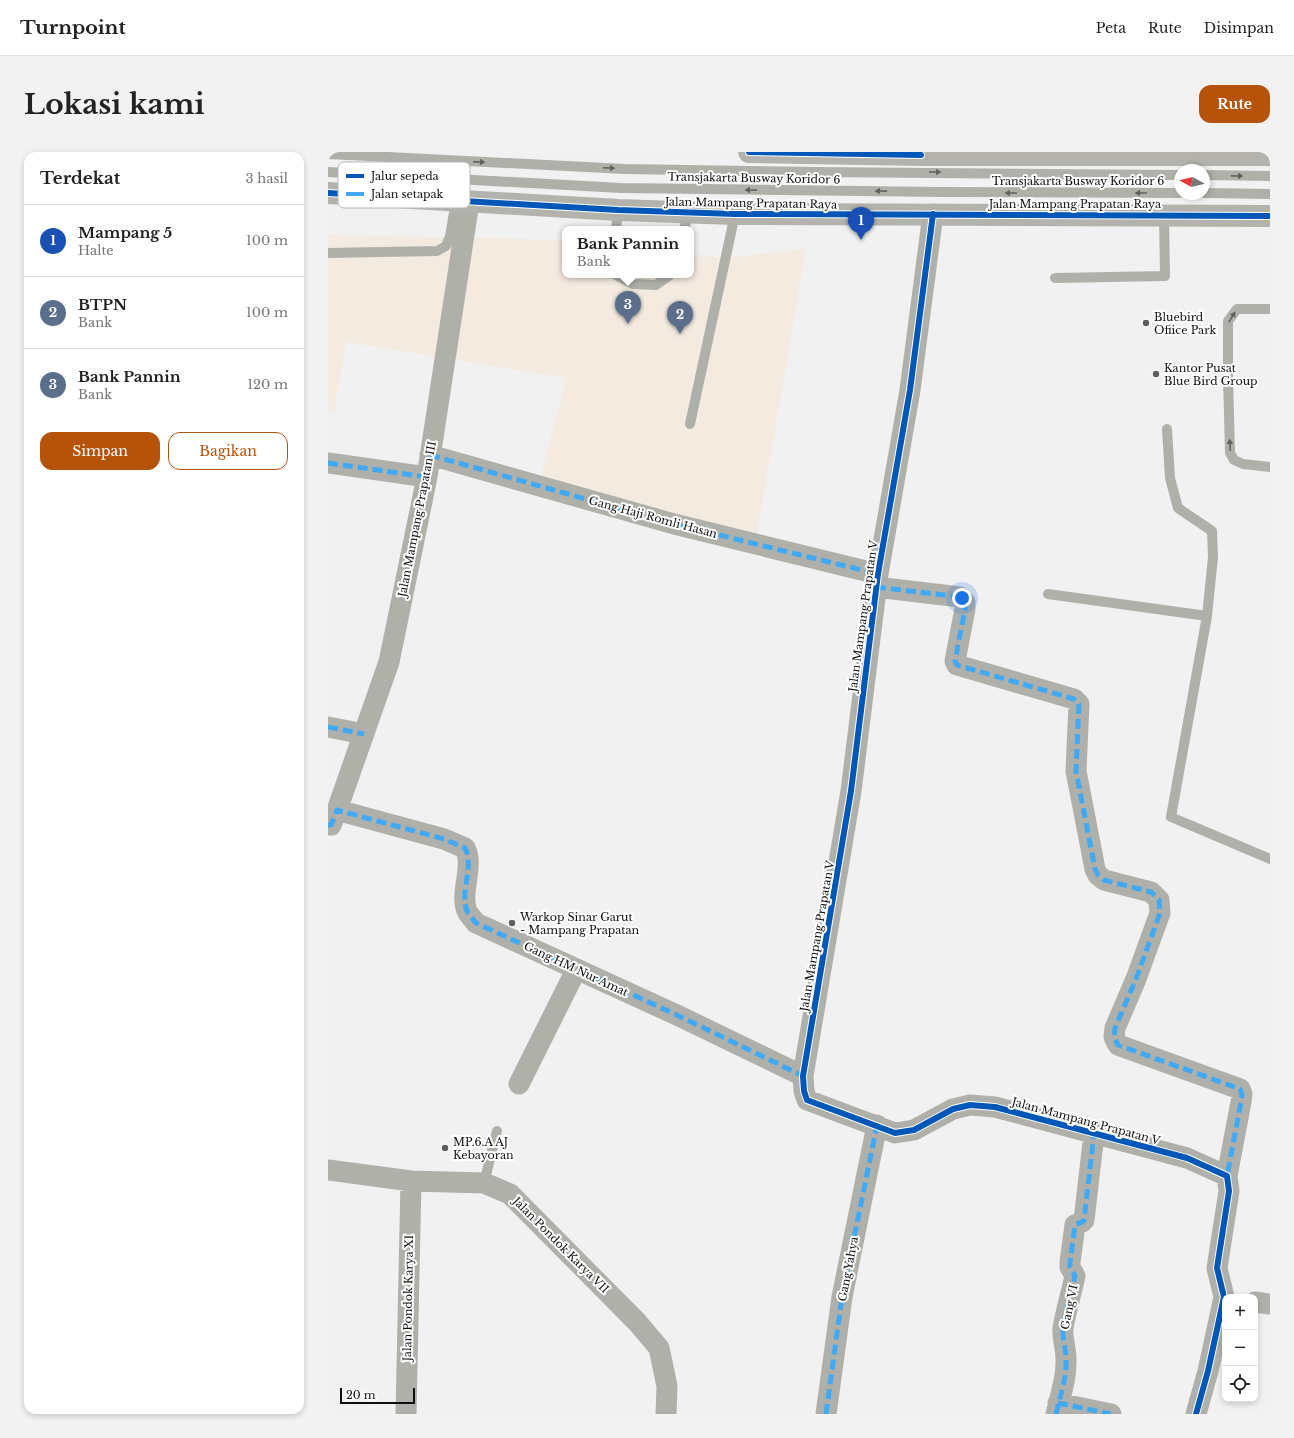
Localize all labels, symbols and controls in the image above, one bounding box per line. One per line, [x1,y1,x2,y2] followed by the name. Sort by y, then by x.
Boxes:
[20,16,126,39] text: Turnpoint
[1096,19,1126,37] text: Peta
[1148,19,1182,37] text: Rute
[1204,19,1274,37] text: Disimpan
[1199,85,1270,123] button: Rute
[24,87,205,122] text: Lokasi kami
[473,159,486,165] one-way arrow
[338,162,470,208] legend
[1174,164,1210,200] north arrow
[603,165,616,171] one-way arrow
[40,168,120,189] text: Terdekat
[369,169,440,183] text: Jalur sepeda
[668,169,840,187] street label: Transjakarta Busway Koridor 6
[929,169,942,175] one-way arrow
[246,170,288,187] text: 3 hasil
[1231,172,1243,179] one-way arrow
[992,174,1164,188] street label: Transjakarta Busway Koridor 6
[745,186,757,193] one-way arrow
[369,187,444,201] text: Jalan setapak
[875,188,887,195] one-way arrow
[1004,190,1017,196] one-way arrow
[1134,190,1147,196] one-way arrow
[663,194,838,212] street label: Jalan Mampang Prapatan Raya
[987,197,1162,211] street label: Jalan Mampang Prapatan Raya
[848,207,874,240] pin: 1
[78,223,172,242] text: Mampang 5
[562,226,694,278] popup
[50,232,56,249] text: 1
[246,232,288,249] text: 100 m
[577,234,679,253] text: Bank Pannin
[78,242,114,259] text: Halte
[577,253,611,270] text: Bank
[615,291,641,324] pin: 3
[78,295,127,314] text: BTPN
[667,301,693,334] pin: 2
[49,304,57,321] text: 2
[246,304,288,321] text: 100 m
[1154,310,1216,337] place label: Bluebird Ofiice Park
[1228,311,1236,322] one-way arrow
[78,314,112,331] text: Bank
[1141,318,1151,328] marker: Bluebird Ofiice Park
[1164,361,1257,388] place label: Kantor Pusat Blue Bird Group
[78,367,181,386] text: Bank Pannin
[1151,369,1161,379] marker: Kantor Pusat Blue Bird Group
[49,376,57,393] text: 3
[247,376,288,393] text: 120 m
[78,386,112,403] text: Bank
[40,432,160,470] button: Simpan
[168,432,288,470] button: Bagikan
[1227,438,1233,451] one-way arrow
[395,440,439,600] street label: Jalan Mampang Prapatan III
[587,493,719,541] street label: Gang Haji Romli Hasan
[845,539,881,695] street label: Jalan Mampang Prapatan V
[952,588,972,608] your location
[796,859,837,1014] street label: Jalan Mampang Prapatan V
[519,910,640,937] place label: Warkop Sinar Garut - Mampang Prapatan
[507,918,517,928] marker: Warkop Sinar Garut - Mampang Prapatan
[522,939,631,1000] street label: Gang HM Nur Amat
[1008,1094,1162,1148] street label: Jalan Mampang Prapatan V
[453,1135,514,1162] place label: MP.6.A AJ Kebayoran
[440,1143,450,1153] marker: MP.6.A AJ Kebayoran
[509,1193,612,1296] street label: Jalan Pondok Karya VII
[400,1234,416,1363] street label: Jalan Pondok Karya XI
[835,1234,861,1303] street label: Gang Yahya
[1057,1283,1081,1331] street label: Gang VI
[1222,1294,1258,1402] map controls
[1222,1294,1258,1330] button: +
[1222,1330,1258,1366] button: −
[1222,1366,1258,1402] button: locate
[340,1386,415,1405] scale bar
[346,1388,376,1402] text: 20 m

